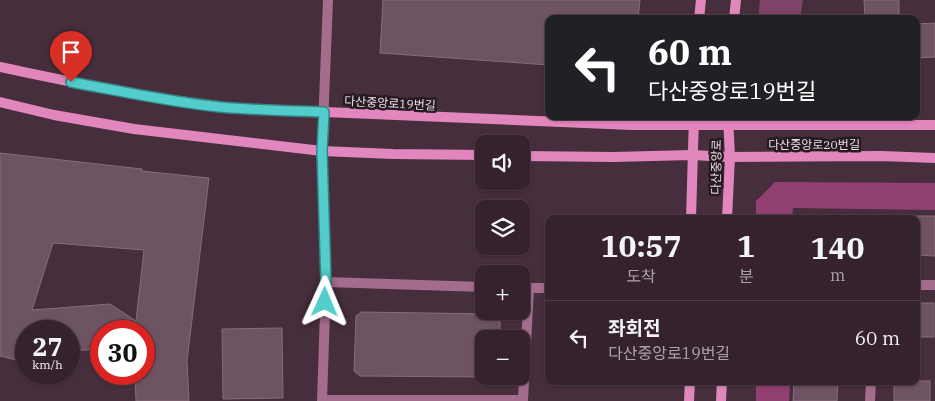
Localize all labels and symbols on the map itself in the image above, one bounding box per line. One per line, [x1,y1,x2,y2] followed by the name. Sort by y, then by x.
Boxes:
[50,31,92,82] pin
[344,93,436,113] street label: 다산중앙로19번길
[768,137,860,152] street label: 다산중앙로20번길
[708,139,724,195] street label: 다산중앙로
[298,275,350,327] position arrow
[90,320,155,385] speed limit sign: 30

